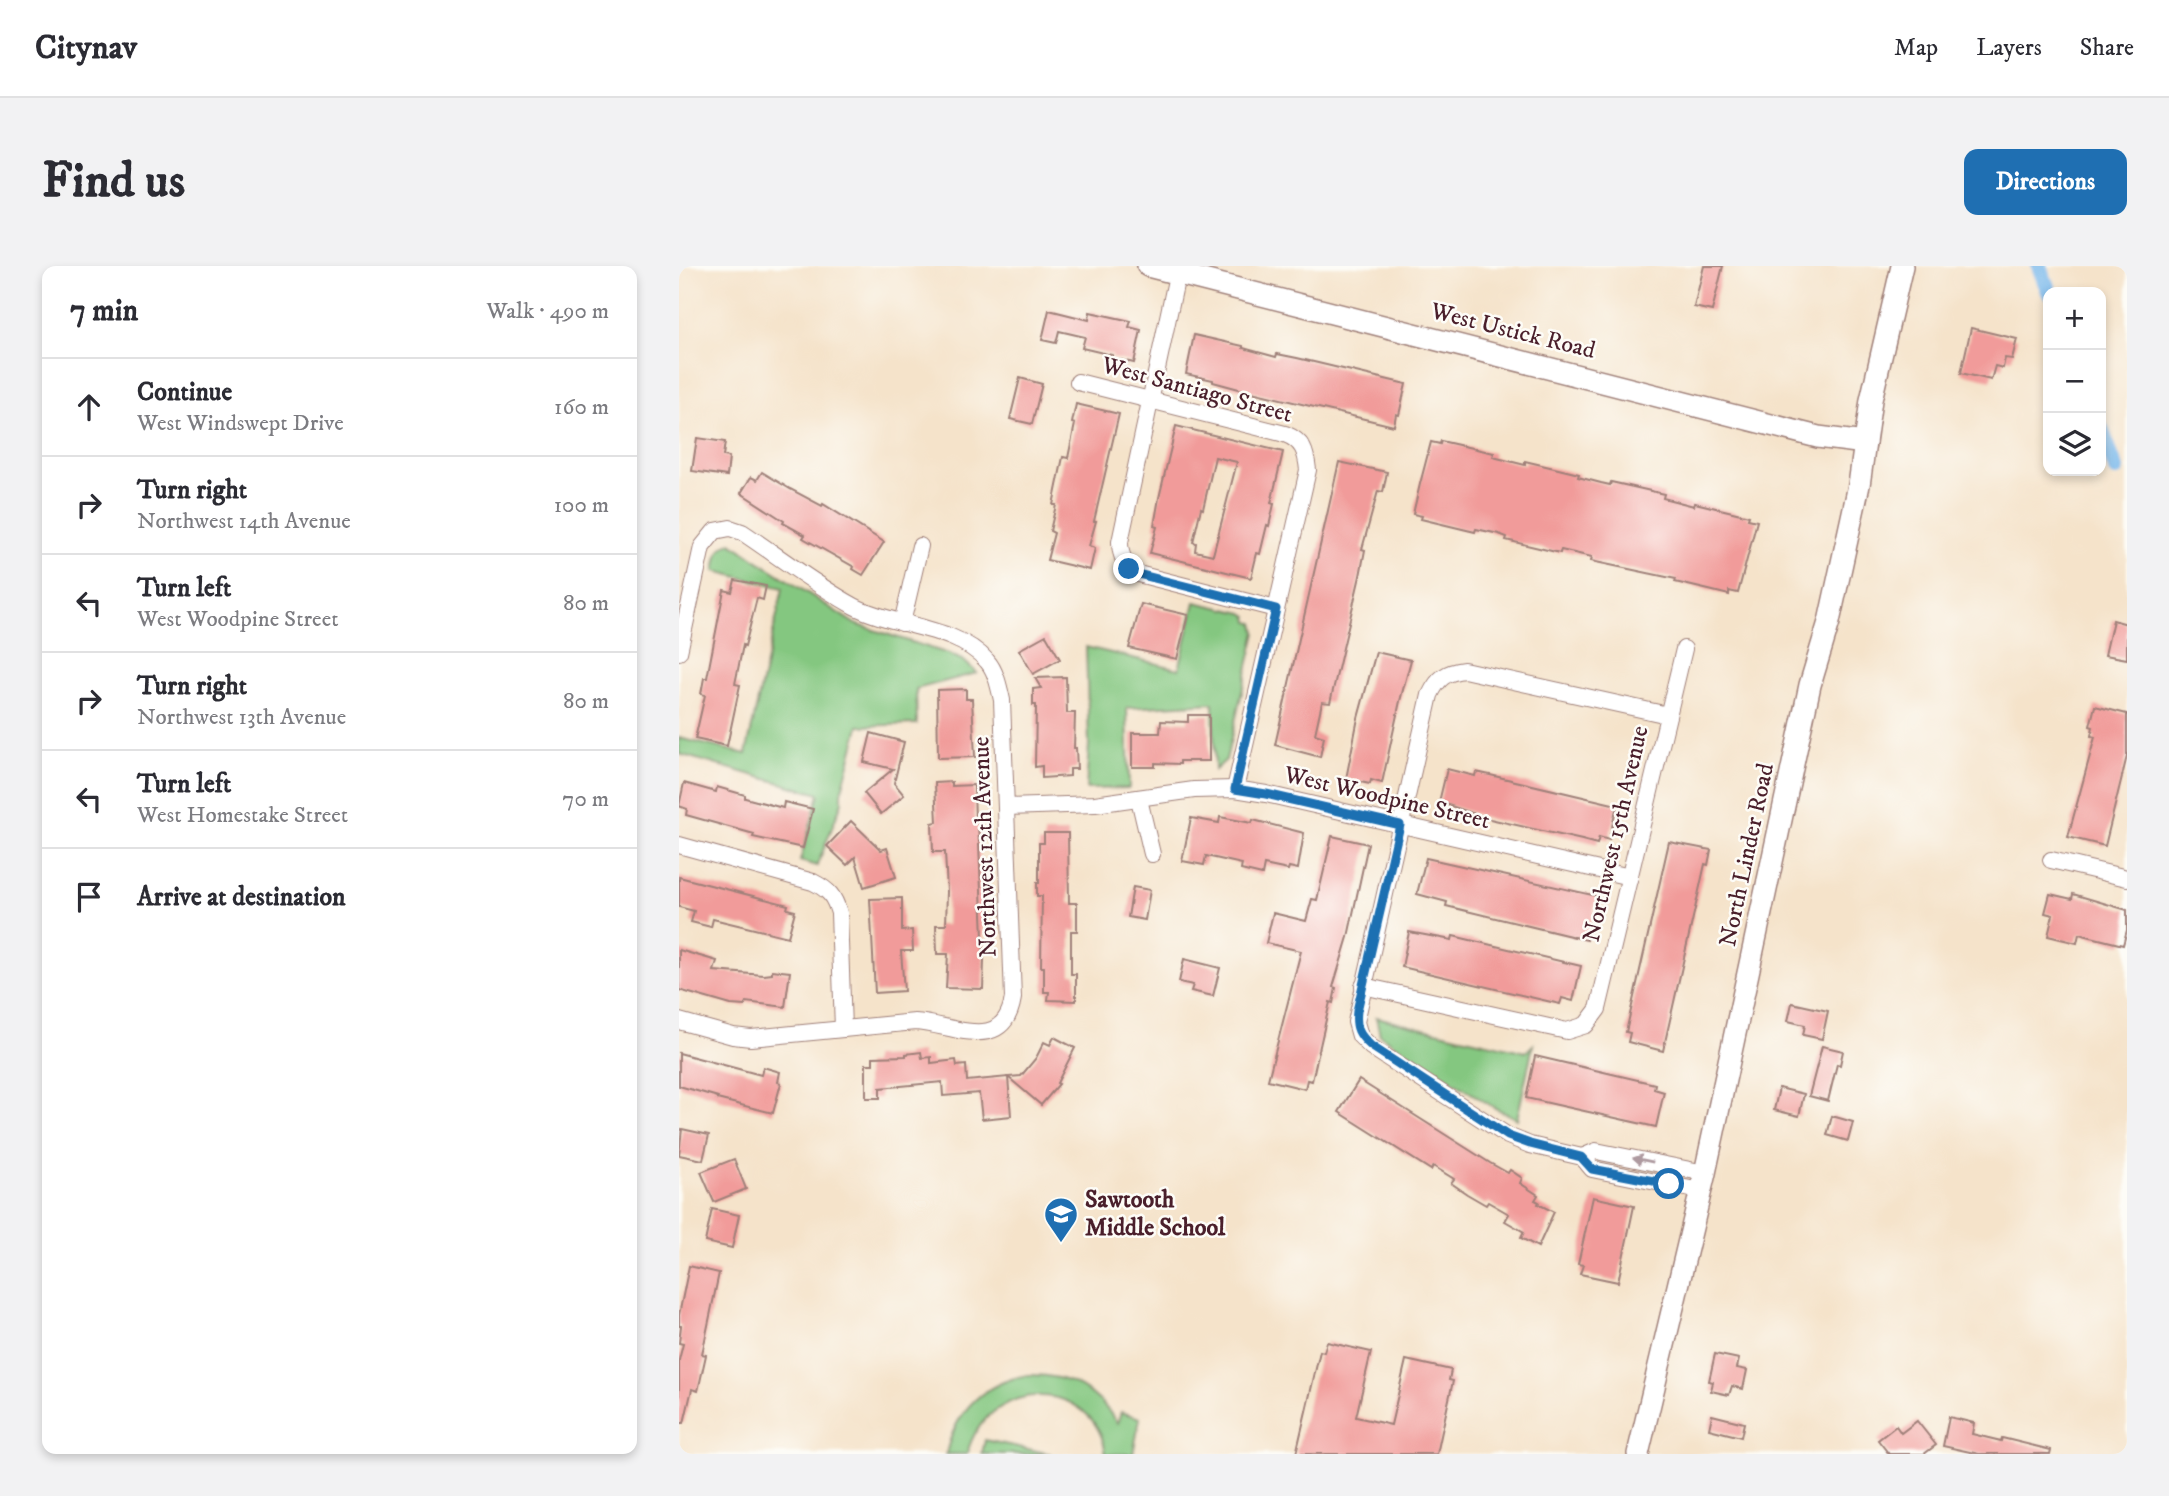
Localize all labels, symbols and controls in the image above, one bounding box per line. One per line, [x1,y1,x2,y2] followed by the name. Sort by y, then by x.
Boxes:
[35,28,137,69] text: Citynav
[1894,33,1938,63] text: Map
[1976,33,2042,63] text: Layers
[2080,33,2134,63] text: Share
[1964,149,2127,215] button: Directions
[42,151,185,213] text: Find us
[2043,287,2106,476] map controls
[2043,287,2106,350] button: +
[70,293,138,330] text: 7 min
[1427,296,1598,366] street label: West Ustick Road
[487,297,609,326] text: Walk · 490 m
[1097,350,1296,430] street label: West Santiago Street
[2043,350,2106,413] button: −
[137,376,232,409] text: Continue
[70,388,108,426] icon: ahead
[554,393,609,422] text: 160 m
[137,409,344,438] text: West Windswept Drive
[2043,413,2106,476] button: layers
[137,474,247,507] text: Turn right
[70,486,108,524] icon: right
[554,491,609,520] text: 100 m
[137,507,351,536] text: Northwest 14th Avenue
[1113,553,1144,584] route end
[137,572,231,605] text: Turn left
[70,584,108,622] icon: left
[563,589,609,618] text: 80 m
[137,605,339,634] text: West Woodpine Street
[137,670,247,703] text: Turn right
[70,682,108,720] icon: right
[563,687,609,716] text: 80 m
[137,703,346,732] text: Northwest 13th Avenue
[1577,723,1656,945] street label: Northwest 15th Avenue
[966,736,1004,958] street label: Northwest 12th Avenue
[1280,760,1493,836] street label: West Woodpine Street
[1713,761,1781,949] street label: North Linder Road
[137,768,231,801] text: Turn left
[70,780,108,818] icon: left
[562,785,609,814] text: 70 m
[137,801,348,830] text: West Homestake Street
[70,878,108,916] icon: arrive
[137,881,346,914] text: Arrive at destination
[1632,1154,1654,1165] one-way arrow
[1653,1168,1684,1199] route start
[1085,1185,1226,1243] place label: Sawtooth Middle School
[1042,1195,1080,1244] school or university icon: Sawtooth Middle School

